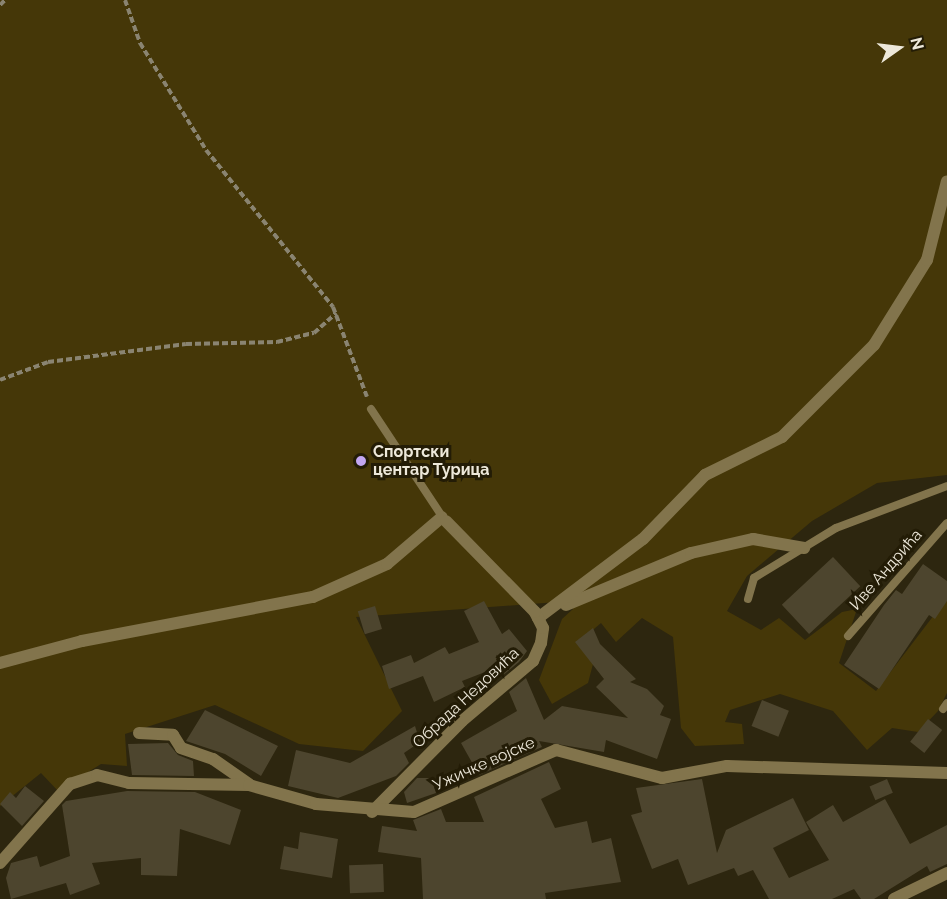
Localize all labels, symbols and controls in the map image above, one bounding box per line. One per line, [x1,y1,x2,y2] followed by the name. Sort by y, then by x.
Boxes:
[869,18,929,78] north arrow
[906,35,928,52] text: N
[373,442,490,480] place label: Спортски центар Турица
[354,454,368,468] marker: Спортски центар Турица
[846,526,926,614] street label: Иве Андрића
[409,644,523,752] street label: Обрада Недовића
[430,733,538,795] street label: Ужичке војске

